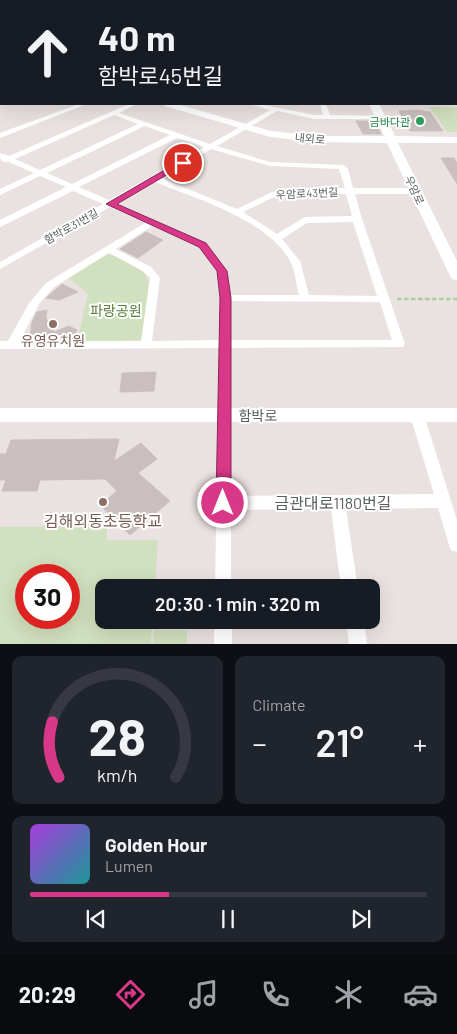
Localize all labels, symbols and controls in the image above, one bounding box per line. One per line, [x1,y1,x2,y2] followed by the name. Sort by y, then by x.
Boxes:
[98,16,175,58] text: 40 m
[15,20,80,85] icon: ahead
[98,62,223,88] text: 함박로45번길
[370,115,410,128] place label: 금바다관
[414,115,426,127] marker: 금바다관
[294,130,326,146] street label: 내외로
[162,142,204,184] pin
[169,149,197,177] icon: arrive
[403,173,427,207] street label: 우암로
[276,185,338,201] street label: 우암로43번길
[42,206,100,246] street label: 함박로31번길
[90,302,142,319] park label: 파랑공원
[47,318,59,330] marker: 유영유치원
[21,332,85,349] place label: 유영유치원
[239,407,277,424] street label: 함박로
[196,476,248,528] position arrow
[275,493,391,512] street label: 금관대로1180번길
[97,496,109,508] marker: 김해외동초등학교
[44,511,162,530] place label: 김해외동초등학교
[15,564,80,629] speed limit sign: 30
[155,592,320,615] text: 20:30 · 1 min · 320 m
[253,695,305,714] text: Climate
[89,704,146,766] text: 28
[316,719,364,765] text: 21°
[253,726,267,760] text: −
[413,726,427,760] text: +
[97,764,137,786] text: km/h
[105,833,207,856] text: Golden Hour
[105,856,153,875] text: Lumen
[82,905,110,933] icon: previous
[214,905,242,933] icon: pause
[347,905,375,933] icon: next
[113,977,148,1012] icon: directions
[186,977,221,1012] icon: music
[258,977,293,1012] icon: phone
[331,977,366,1012] icon: climate
[403,977,438,1012] icon: car
[19,981,76,1007] text: 20:29

